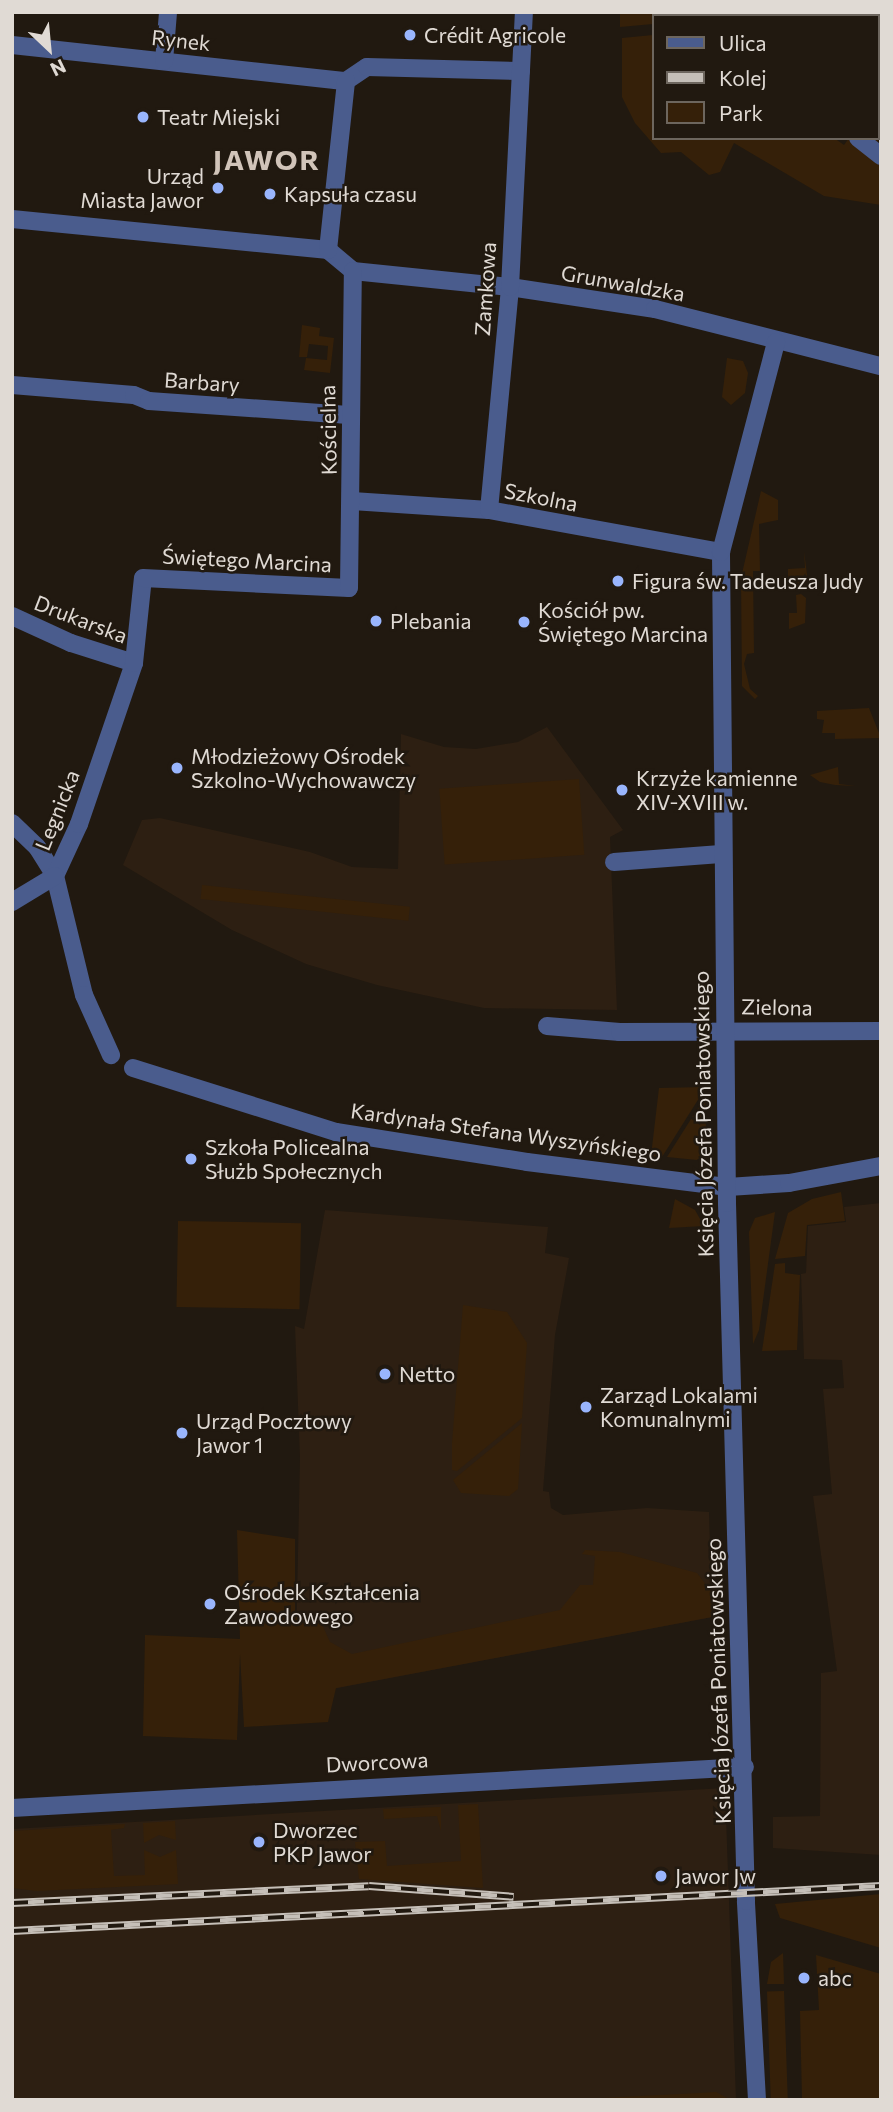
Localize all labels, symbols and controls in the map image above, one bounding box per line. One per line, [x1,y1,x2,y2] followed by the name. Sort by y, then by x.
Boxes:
[14,14,84,84] north arrow
[652,14,879,140] legend
[424,22,566,48] place label: Crédit Agricole
[150,24,212,56] street label: Rynek
[402,27,418,43] marker: Crédit Agricole
[719,30,766,55] text: Ulica
[47,55,70,82] text: N
[719,65,767,90] text: Kolej
[719,100,763,125] text: Park
[157,104,280,130] place label: Teatr Miejski
[135,109,151,125] marker: Teatr Miejski
[214,142,320,176] district label: JAWOR
[80,163,204,213] place label: Urząd Miasta Jawor
[210,180,226,196] marker: Urząd Miasta Jawor
[284,181,417,207] place label: Kapsuła czasu
[262,186,278,202] marker: Kapsuła czasu
[469,241,501,337] street label: Zamkowa
[559,260,687,306] street label: Grunwaldzka
[163,367,241,397] street label: Barbary
[315,385,341,475] street label: Kościelna
[502,478,580,516] street label: Szkolna
[161,543,333,577] street label: Świętego Marcina
[632,568,863,594] place label: Figura św. Tadeusza Judy
[610,573,626,589] marker: Figura św. Tadeusza Judy
[31,590,131,648] street label: Drukarska
[538,597,708,647] place label: Kościół pw. Świętego Marcina
[390,608,471,634] place label: Plebania
[368,613,384,629] marker: Plebania
[516,614,532,630] marker: Kościół pw. Świętego Marcina
[191,743,416,793] place label: Młodzieżowy Ośrodek Szkolno-Wychowawczy
[169,760,185,776] marker: Młodzieżowy Ośrodek Szkolno-Wychowawczy
[636,765,798,815] place label: Krzyże kamienne XIV-XVIII w.
[29,766,85,854] street label: Legnicka
[614,782,630,798] marker: Krzyże kamienne XIV-XVIII w.
[688,971,718,1257] street label: Księcia Józefa Poniatowskiego
[741,994,813,1020] street label: Zielona
[349,1098,663,1166] street label: Kardynała Stefana Wyszyńskiego
[205,1134,382,1184] place label: Szkoła Policealna Służb Społecznych
[183,1151,199,1167] marker: Szkoła Policealna Służb Społecznych
[399,1361,455,1387] place label: Netto
[377,1366,393,1382] marker: Netto
[600,1382,758,1432] place label: Zarząd Lokalami Komunalnymi
[578,1399,594,1415] marker: Zarząd Lokalami Komunalnymi
[196,1408,352,1458] place label: Urząd Pocztowy Jawor 1
[174,1425,190,1441] marker: Urząd Pocztowy Jawor 1
[700,1538,736,1824] street label: Księcia Józefa Poniatowskiego
[224,1579,420,1629] place label: Ośrodek Kształcenia Zawodowego
[202,1596,218,1612] marker: Ośrodek Kształcenia Zawodowego
[325,1747,429,1777] street label: Dworcowa
[273,1817,372,1867] place label: Dworzec PKP Jawor
[251,1834,267,1850] marker: Dworzec PKP Jawor
[675,1863,756,1889] place label: Jawor Jw
[653,1868,669,1884] marker: Jawor Jw
[818,1965,852,1991] place label: abc
[796,1970,812,1986] marker: abc

